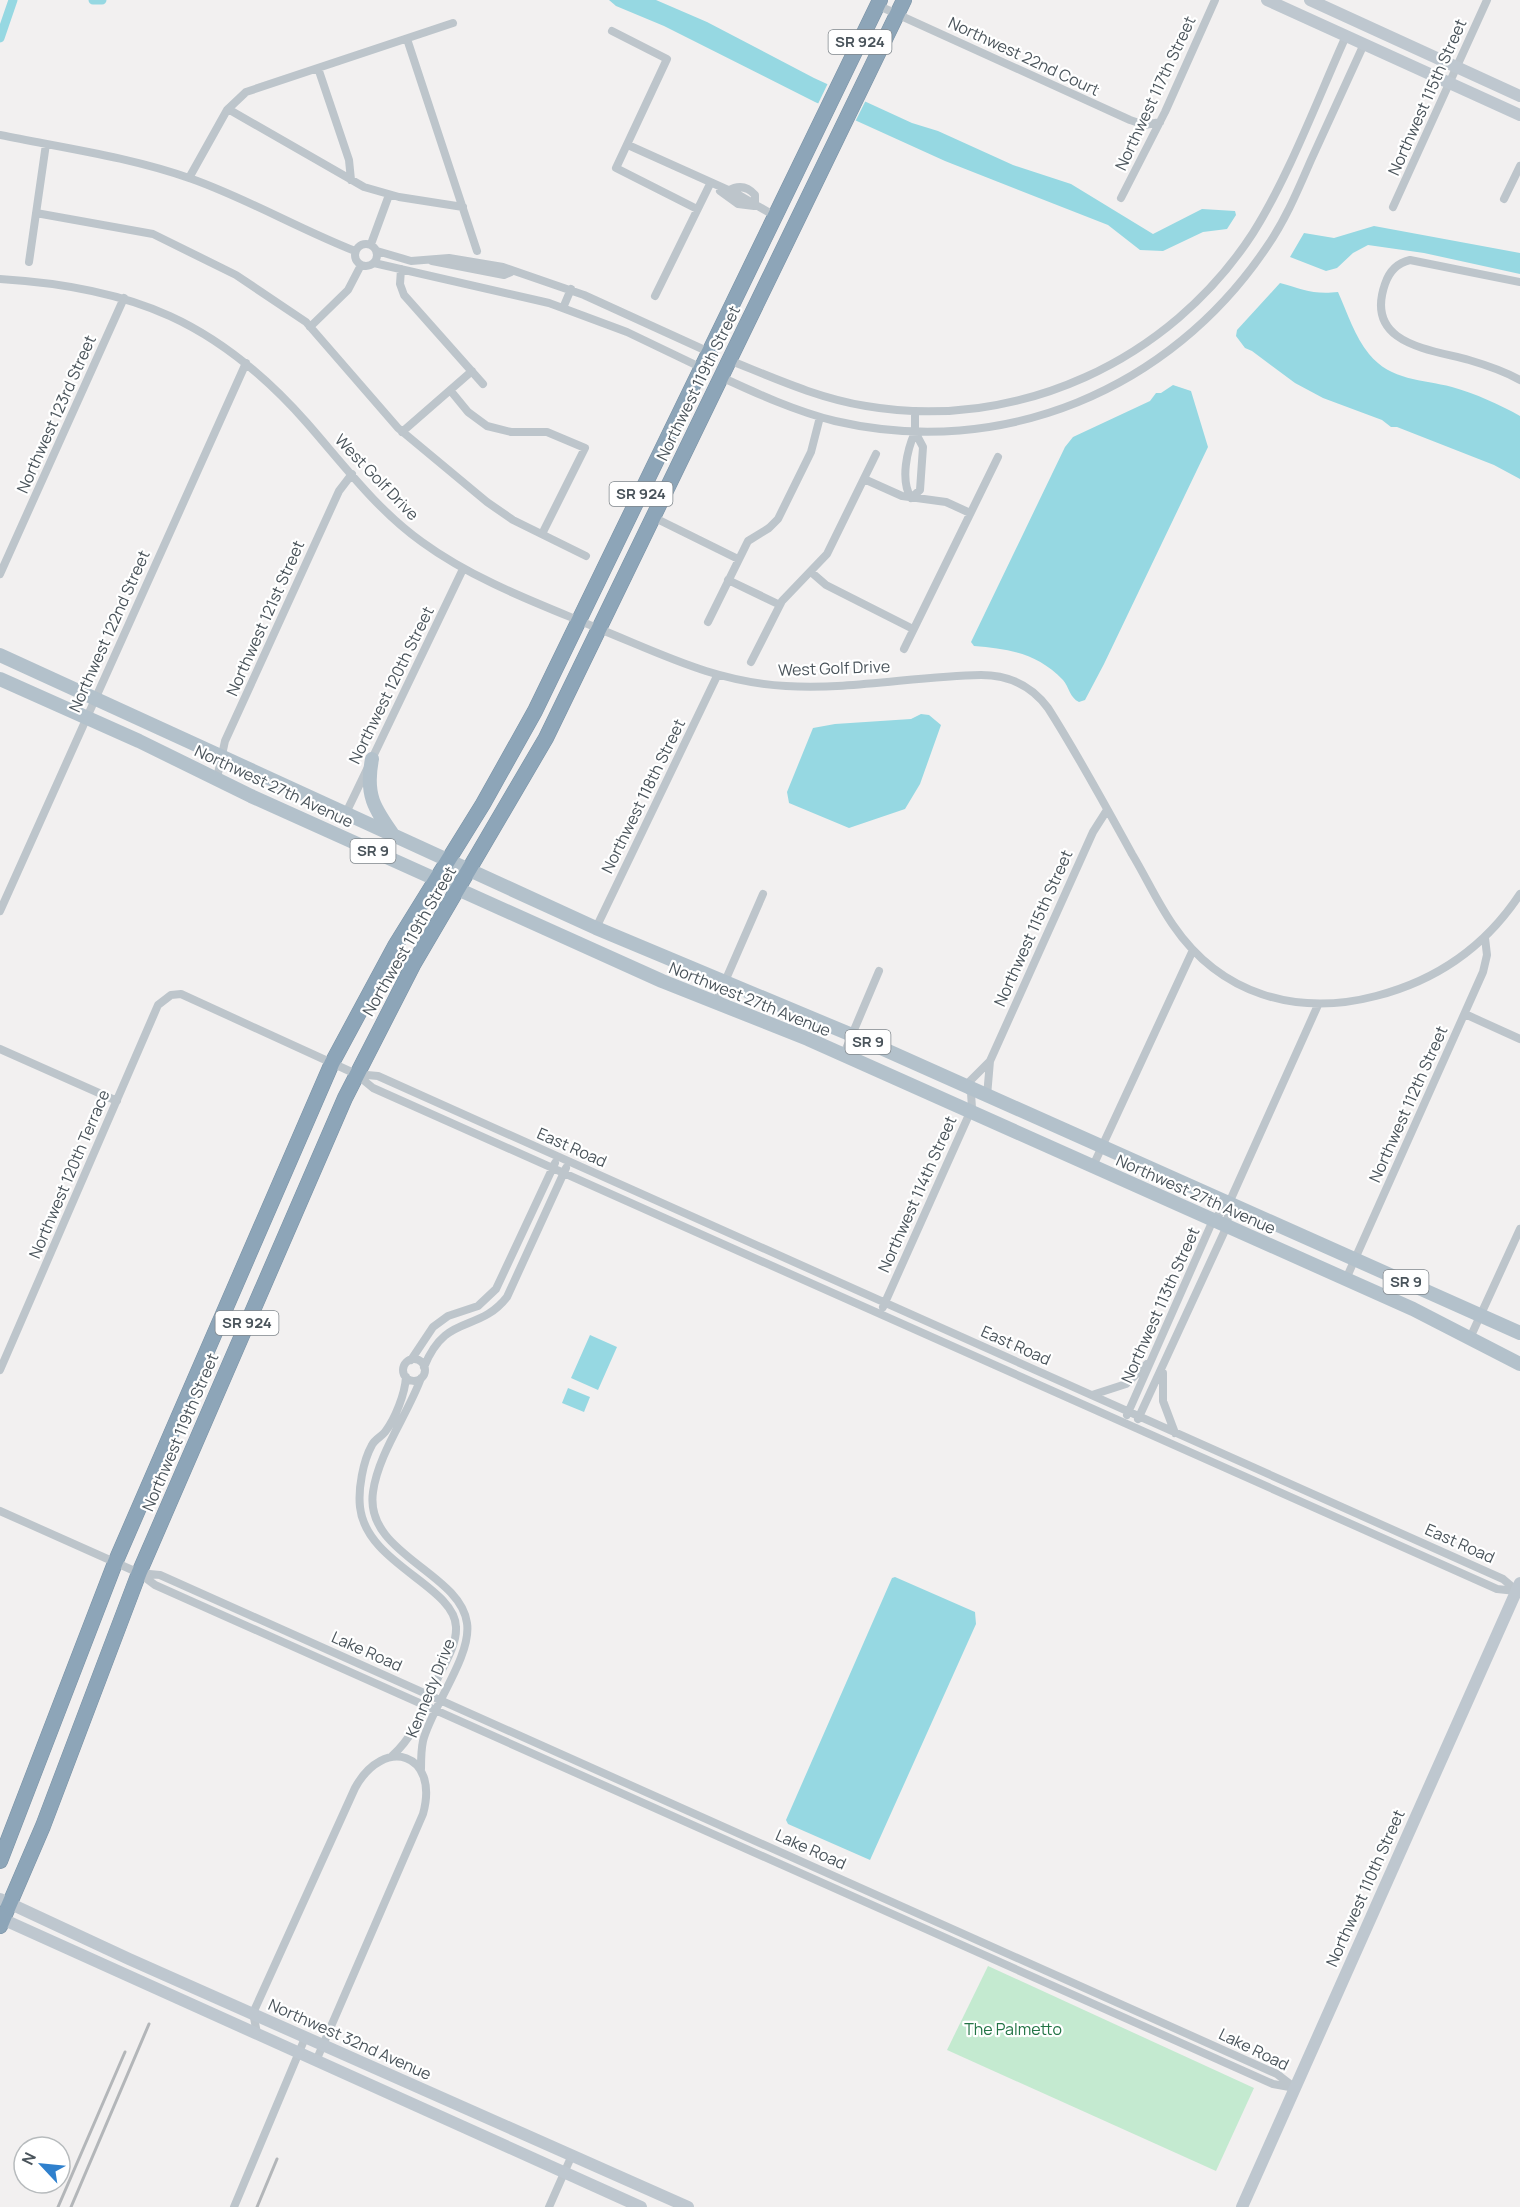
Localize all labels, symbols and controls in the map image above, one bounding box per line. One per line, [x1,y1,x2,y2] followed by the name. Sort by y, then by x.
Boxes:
[945,11,1103,101] street label: Northwest 22nd Court
[1110,12,1200,174] street label: Northwest 117th Street
[1383,15,1471,179] street label: Northwest 115th Street
[828,30,892,54] road number: SR 924
[651,302,745,464] street label: Northwest 119th Street
[11,331,101,497] street label: Northwest 123rd Street
[330,429,424,525] street label: West Golf Drive
[610,482,672,506] road number: SR 924
[221,537,309,699] street label: Northwest 121st Street
[63,547,155,715] street label: Northwest 122nd Street
[343,603,439,767] street label: Northwest 120th Street
[778,655,890,681] street label: West Golf Drive
[596,715,690,877] street label: Northwest 118th Street
[191,740,357,832] street label: Northwest 27th Avenue
[350,839,395,863] road number: SR 9
[989,846,1077,1010] street label: Northwest 115th Street
[357,862,461,1020] street label: Northwest 119th Street
[666,956,834,1042] street label: Northwest 27th Avenue
[1364,1022,1452,1186] street label: Northwest 112th Street
[846,1030,890,1054] road number: SR 9
[23,1086,115,1262] street label: Northwest 120th Terrace
[872,1112,962,1276] street label: Northwest 114th Street
[534,1122,610,1172] street label: East Road
[1113,1149,1279,1239] street label: Northwest 27th Avenue
[1116,1223,1204,1387] street label: Northwest 113th Street
[1384,1270,1428,1294] road number: SR 9
[216,1311,278,1335] road number: SR 924
[978,1320,1054,1370] street label: East Road
[137,1349,223,1515] street label: Northwest 119th Street
[1422,1518,1498,1568] street label: East Road
[328,1626,406,1676] street label: Lake Road
[400,1635,460,1741] street label: Kennedy Drive
[1320,1806,1410,1970] street label: Northwest 110th Street
[772,1824,850,1874] street label: Lake Road
[265,1993,435,2085] street label: Northwest 32nd Avenue
[964,2018,1062,2040] park label: The Palmetto
[1215,2023,1293,2075] street label: Lake Road
[12,2135,72,2195] north arrow
[16,2148,41,2168] text: N

